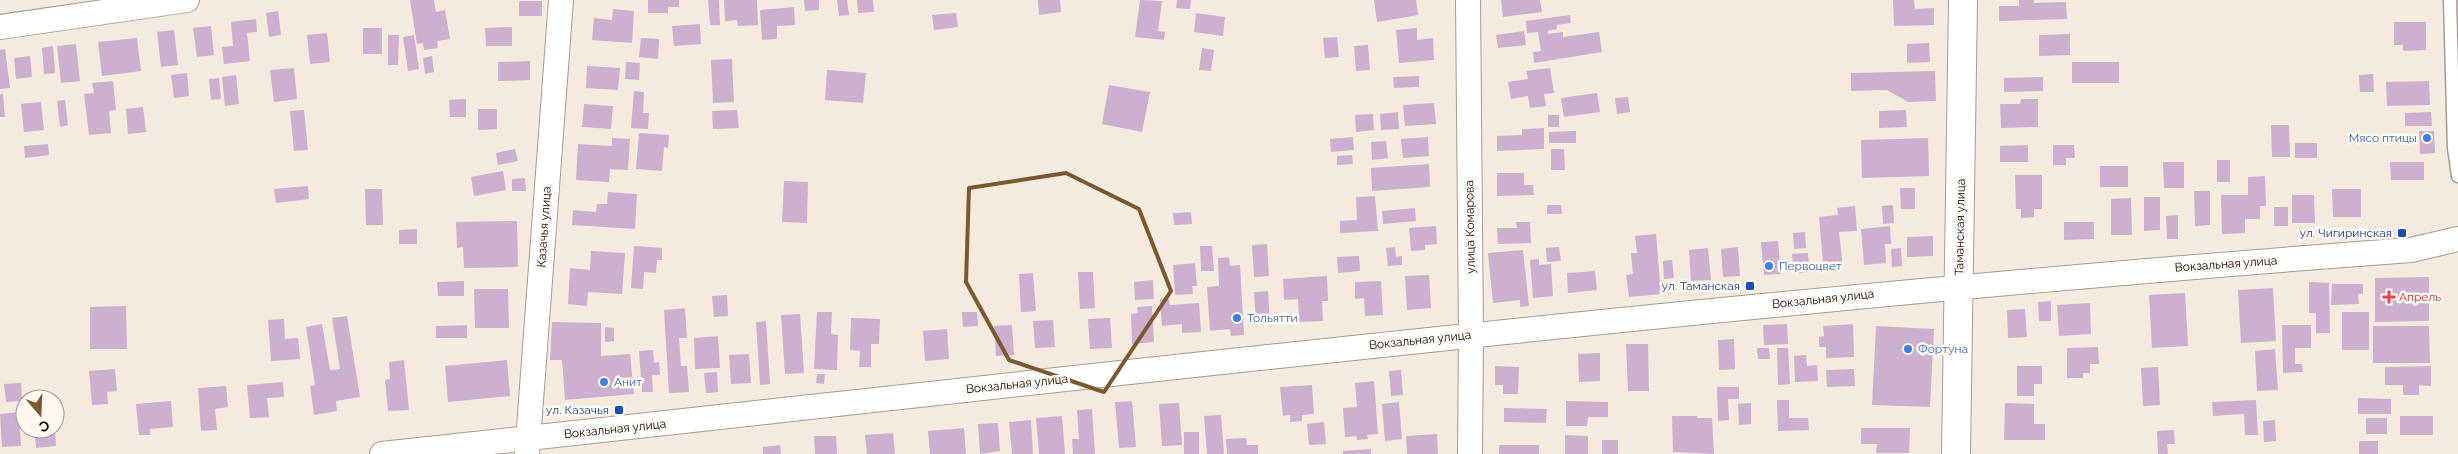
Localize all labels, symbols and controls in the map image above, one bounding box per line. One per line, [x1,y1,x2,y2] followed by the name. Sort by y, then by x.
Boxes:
[2349,131,2417,145] place label: Мясо птицы
[2421,132,2433,144] marker: Мясо птицы
[1952,178,1968,276] street label: Таманская улица
[1462,180,1478,274] street label: улица Комарова
[534,186,554,268] street label: Казачья улица
[2299,226,2392,240] place label: ул. Чигиринская
[2396,227,2408,239] marker: ул. Чигиринская
[2174,253,2278,275] street label: Вокзальная улица
[1779,259,1842,273] place label: Первоцвет
[1763,260,1775,272] marker: Первоцвет
[1662,279,1740,293] place label: ул. Таманская
[1744,280,1756,292] marker: ул. Таманская
[1771,287,1875,311] street label: Вокзальная улица
[2399,290,2441,304] place label: Апрель
[2383,291,2395,303] marker: Апрель
[1247,311,1298,325] place label: Тольятти
[1231,312,1243,324] marker: Тольятти
[1368,328,1472,352] street label: Вокзальная улица
[1918,342,1968,356] place label: Фортуна
[1902,343,1914,355] marker: Фортуна
[965,372,1069,396] street label: Вокзальная улица
[614,375,642,389] place label: Анит
[598,376,610,388] marker: Анит
[15,389,65,439] north arrow
[546,403,609,417] place label: ул. Казачья
[613,404,625,416] marker: ул. Казачья
[37,417,51,436] text: С
[563,417,667,441] street label: Вокзальная улица

